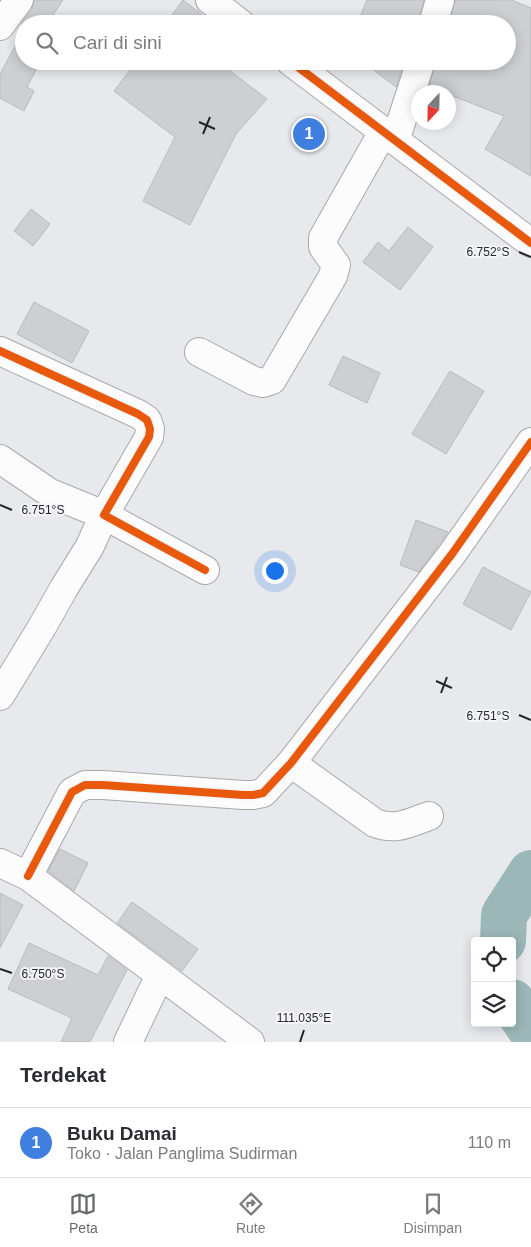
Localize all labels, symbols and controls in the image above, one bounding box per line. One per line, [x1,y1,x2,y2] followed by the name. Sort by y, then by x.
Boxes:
[15,15,516,70] search box
[33,29,61,57] icon: search
[73,32,162,53] text: Cari di sini
[411,85,456,130] north arrow
[293,115,325,153] pin: 1
[467,245,509,259] text: 6.752°S
[22,503,64,517] text: 6.751°S
[262,558,288,584] your location
[467,709,509,723] text: 6.751°S
[471,937,516,1027] map controls
[471,937,516,982] button: locate
[22,967,64,981] text: 6.750°S
[471,982,516,1027] button: layers
[277,1011,331,1025] text: 111.035°E
[20,1063,106,1086] text: Terdekat
[67,1123,177,1144] text: Buku Damai
[32,1134,40,1151] text: 1
[468,1134,511,1151] text: 110 m
[67,1145,297,1162] text: Toko · Jalan Panglima Sudirman
[69,1190,98,1236] tab: Peta
[236,1190,266,1236] tab: Rute
[404,1190,462,1236] tab: Disimpan

